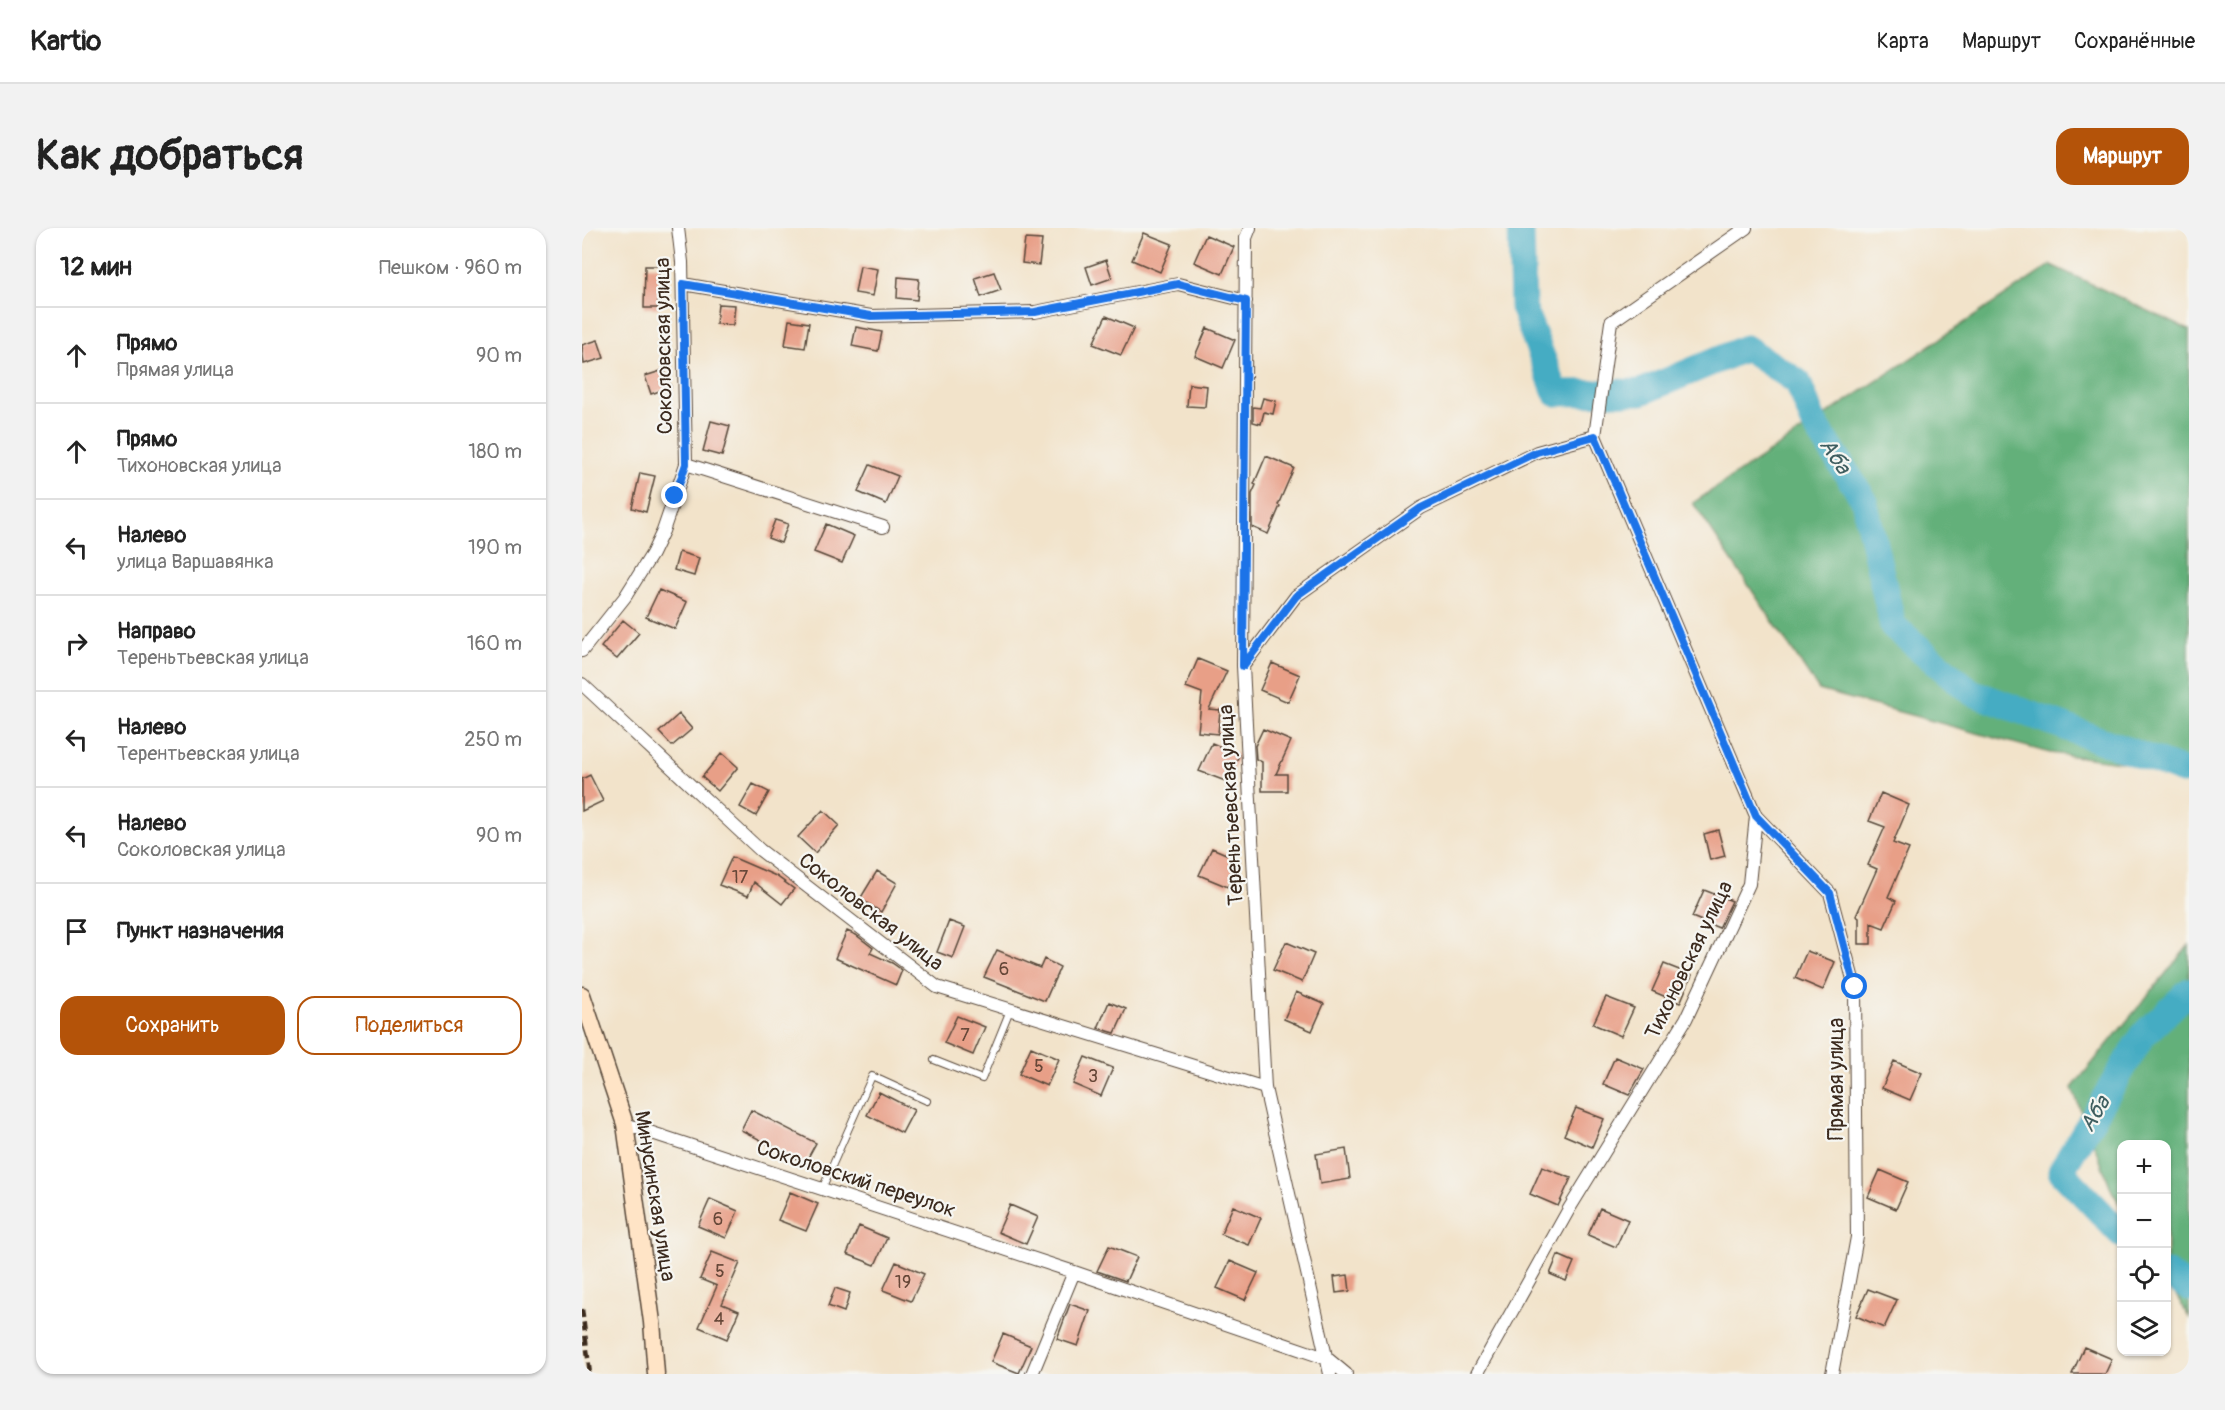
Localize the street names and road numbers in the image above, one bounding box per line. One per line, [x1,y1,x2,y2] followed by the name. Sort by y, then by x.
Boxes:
[649,257,679,435] street label: Соколовская улица
[1212,704,1250,906] street label: Тереньтьевская улица
[793,847,949,977] street label: Соколовская улица
[1639,876,1739,1044] street label: Тихоновская улица
[1823,1018,1850,1140] street label: Прямая улица
[628,1109,682,1283] street label: Минусинская улица
[753,1134,959,1224] street label: Соколовский переулок

